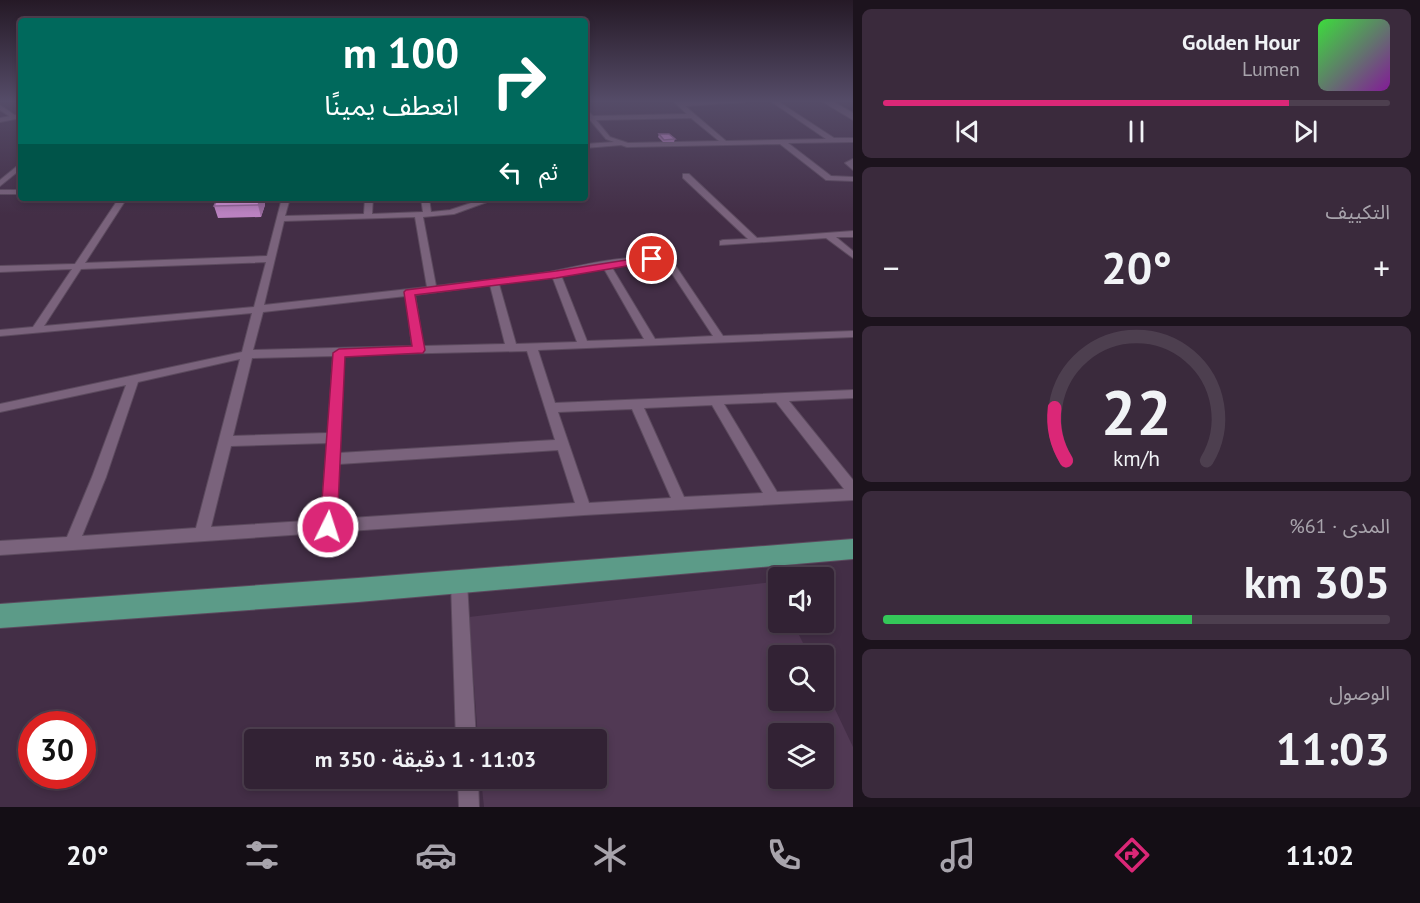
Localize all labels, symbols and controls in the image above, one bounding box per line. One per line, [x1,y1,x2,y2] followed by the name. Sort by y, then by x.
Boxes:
[343,25,459,80] text: 100 m
[1182,28,1300,56] text: Golden Hour
[480,42,558,120] icon: right
[1242,56,1300,82] text: Lumen
[324,88,459,122] text: انعطف يمينًا
[951,115,984,148] icon: previous
[1120,115,1153,148] icon: pause
[1289,115,1322,148] icon: next
[494,156,527,189] icon: left
[539,158,558,186] text: ثم
[1326,199,1390,225] text: التكييف
[626,233,677,284] pin
[1101,238,1172,296] text: 20°
[635,242,668,275] icon: arrive
[883,246,900,289] text: −
[1373,246,1390,289] text: +
[1101,371,1172,452] text: 22
[1113,444,1160,472] text: km/h
[296,495,360,559] position arrow
[1289,513,1390,539] text: المدى · 61%
[1244,552,1390,610] text: 305 km
[768,567,834,789] map controls
[768,567,834,633] button: sound
[768,645,834,711] button: search
[1329,680,1390,706] text: الوصول
[18,711,96,789] speed limit sign: 30
[1276,719,1390,777] text: 11:03
[768,723,834,789] button: layers
[315,745,536,773] text: 11:03 · 1 دقيقة · 350 m
[241,834,283,876] icon: filters
[415,834,457,876] icon: car
[589,834,631,876] icon: climate
[763,834,805,876] icon: phone
[937,834,979,876] icon: music
[1111,834,1153,876] icon: directions
[66,838,109,872] text: 20°
[1285,838,1354,872] text: 11:02

